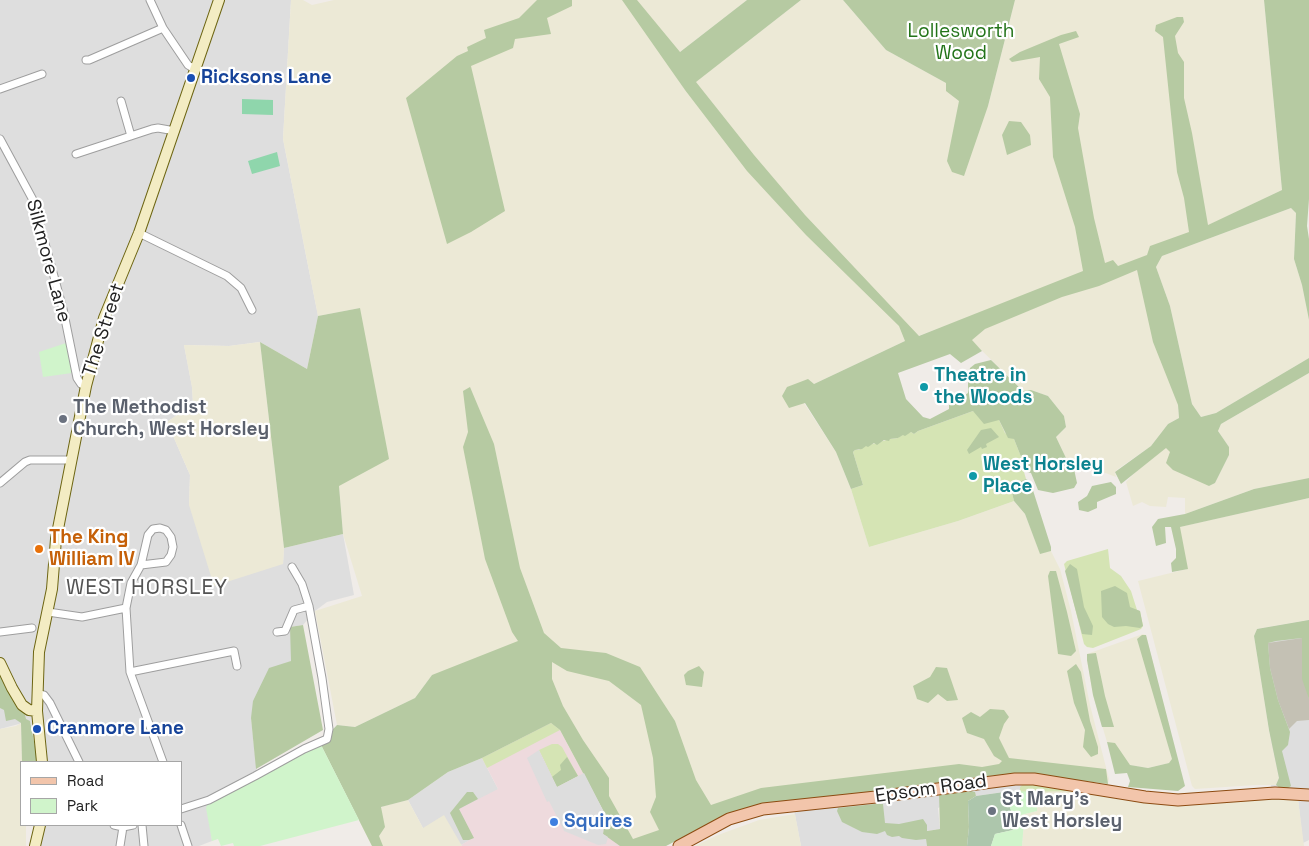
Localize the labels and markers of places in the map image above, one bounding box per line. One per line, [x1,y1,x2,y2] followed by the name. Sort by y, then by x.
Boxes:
[201,67,332,89] place label: Ricksons Lane
[185,72,197,84] marker: Ricksons Lane
[934,365,1032,409] place label: Theatre in the Woods
[918,381,930,393] marker: Theatre in the Woods
[73,397,269,441] place label: The Methodist Church, West Horsley
[57,413,69,425] marker: The Methodist Church, West Horsley
[983,454,1103,498] place label: West Horsley Place
[967,470,979,482] marker: West Horsley Place
[49,527,135,571] place label: The King William IV
[33,543,45,555] marker: The King William IV
[47,718,184,740] place label: Cranmore Lane
[31,723,43,735] marker: Cranmore Lane
[1002,789,1122,833] place label: St Mary's West Horsley
[986,805,998,817] marker: St Mary's West Horsley
[564,811,632,833] place label: Squires
[548,816,560,828] marker: Squires

